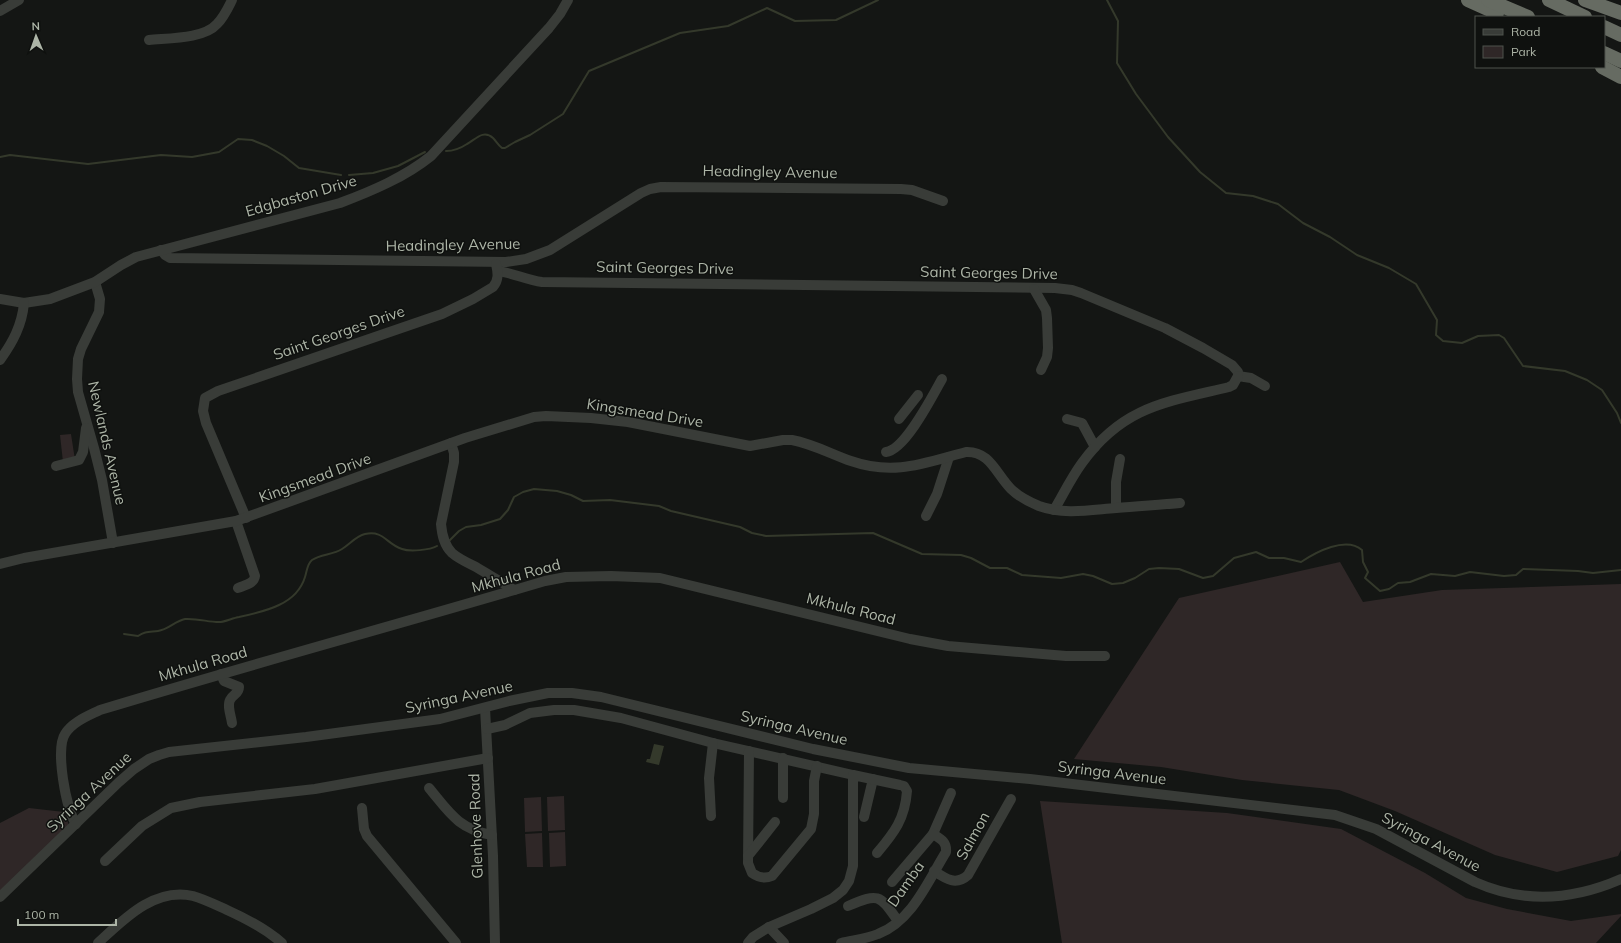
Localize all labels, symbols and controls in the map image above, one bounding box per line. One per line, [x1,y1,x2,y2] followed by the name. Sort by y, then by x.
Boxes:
[16,16,56,56] north arrow
[1475,16,1605,68] legend
[31,19,40,33] text: N
[1511,24,1540,39] text: Road
[1511,44,1537,59] text: Park
[702,161,838,182] street label: Headingley Avenue
[243,171,359,220] street label: Edgbaston Drive
[385,234,521,255] street label: Headingley Avenue
[596,257,734,278] street label: Saint Georges Drive
[920,262,1058,283] street label: Saint Georges Drive
[271,301,407,364] street label: Saint Georges Drive
[84,379,131,507] street label: Newlands Avenue
[585,394,705,431] street label: Kingsmead Drive
[256,448,373,507] street label: Kingsmead Drive
[469,555,562,597] street label: Mkhula Road
[805,588,898,629] street label: Mkhula Road
[156,642,249,685] street label: Mkhula Road
[403,676,514,717] street label: Syringa Avenue
[739,706,849,749] street label: Syringa Avenue
[42,747,135,836] street label: Syringa Avenue
[1057,756,1167,789] street label: Syringa Avenue
[464,773,487,879] street label: Glenhove Road
[952,808,994,863] street label: Salmon
[1379,808,1484,876] street label: Syringa Avenue
[883,857,928,910] street label: Damba
[18,901,116,927] scale bar
[24,907,59,922] text: 100 m

